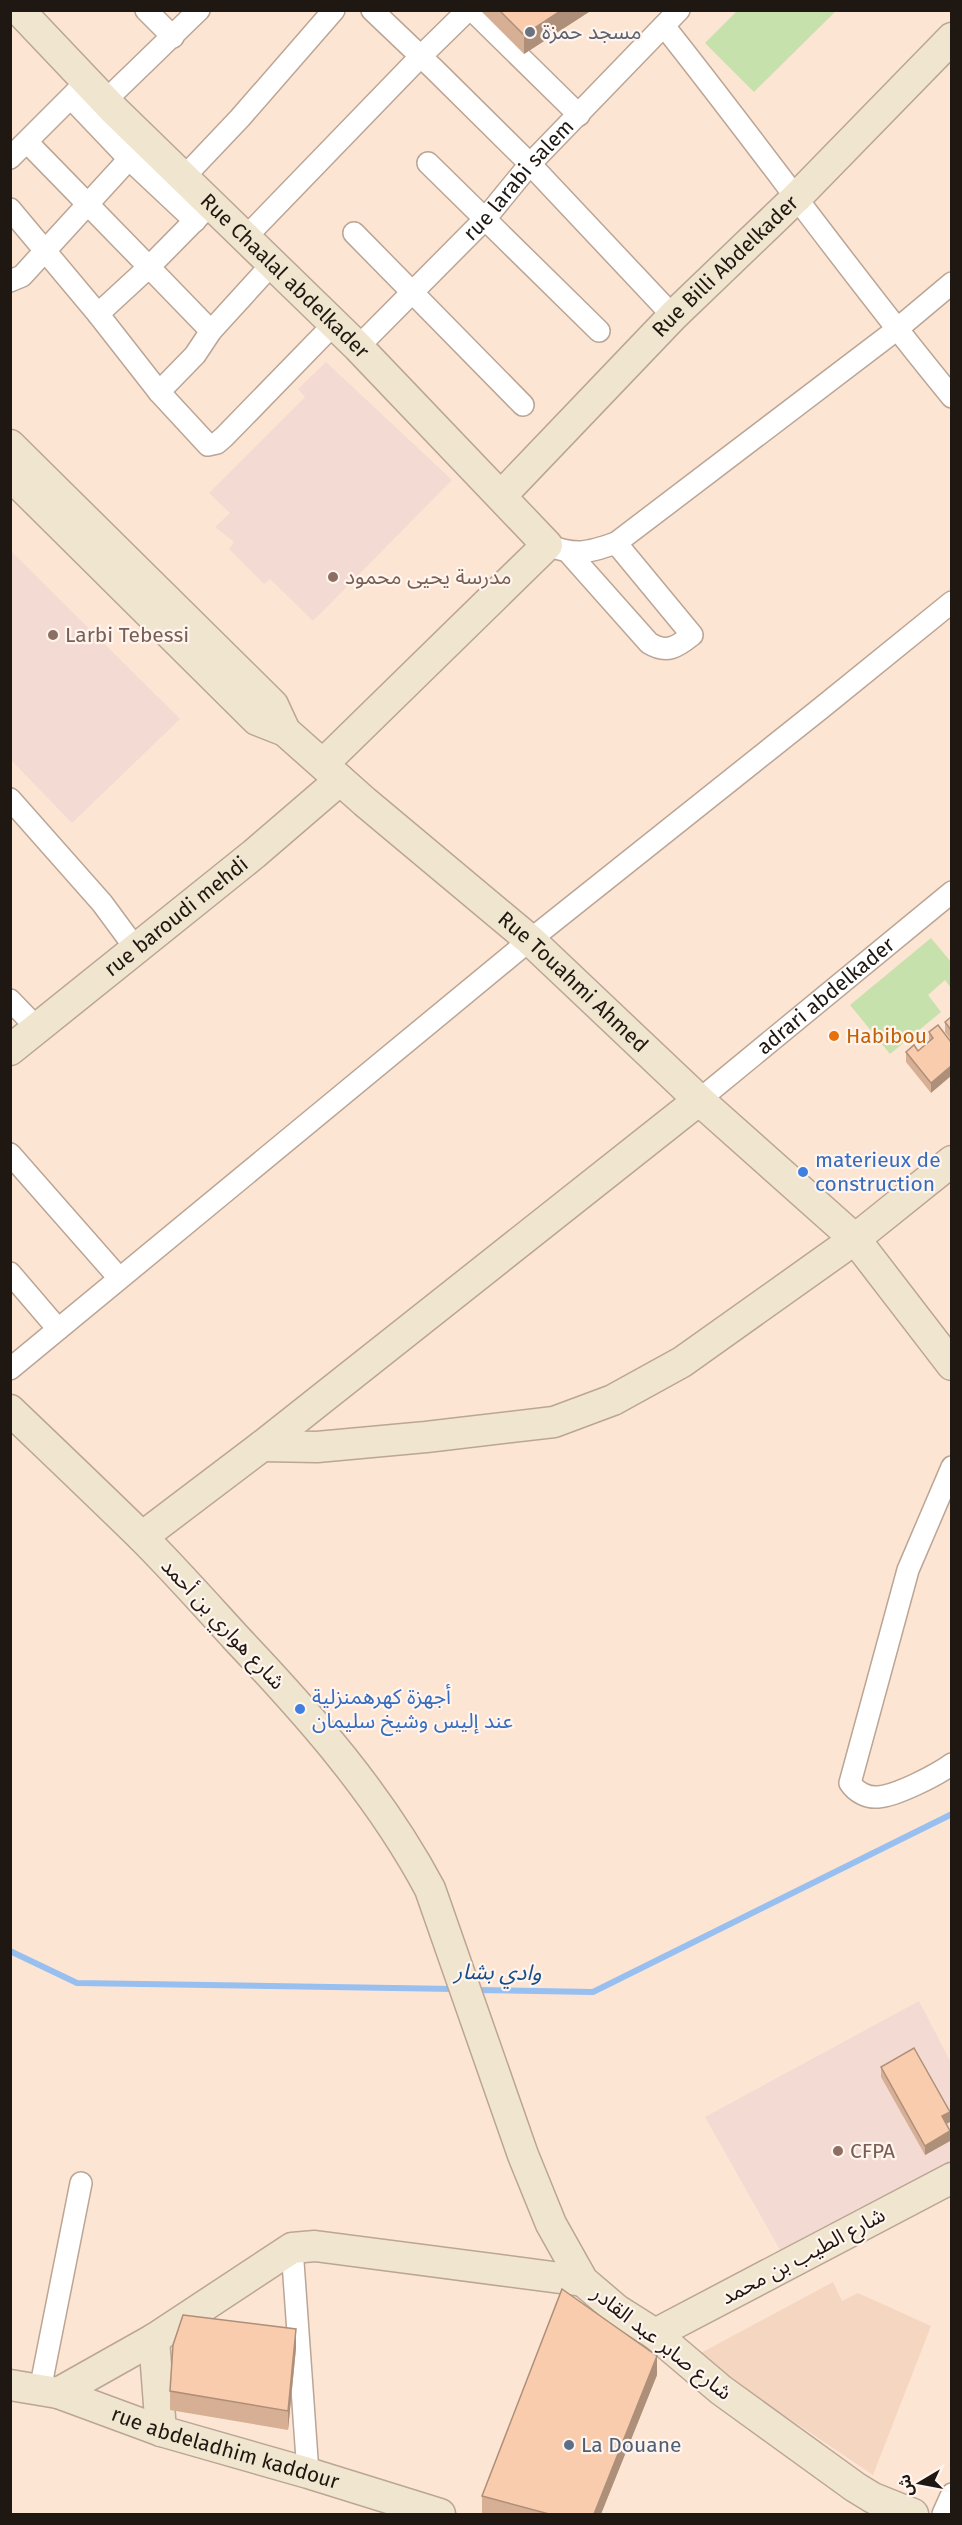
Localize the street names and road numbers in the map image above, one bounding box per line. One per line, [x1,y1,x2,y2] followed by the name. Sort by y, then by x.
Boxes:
[458,114,579,246] street label: rue larabi salem
[195,188,375,364] street label: Rue Chaalal abdelkader
[647,190,804,343] street label: Rue Billi Abdelkader
[99,851,253,982] street label: rue baroudi mehdi
[493,906,654,1058] street label: Rue Touahmi Ahmed
[752,932,900,1060] street label: adrari abdelkader
[153,1553,290,1697] street label: شارع هواري بن أحمد
[716,2202,891,2312] street label: شارع الطيب بن محمد
[585,2280,737,2407] street label: شارع صابر عبد القادر
[108,2401,342,2495] street label: rue abdeladhim kaddour

